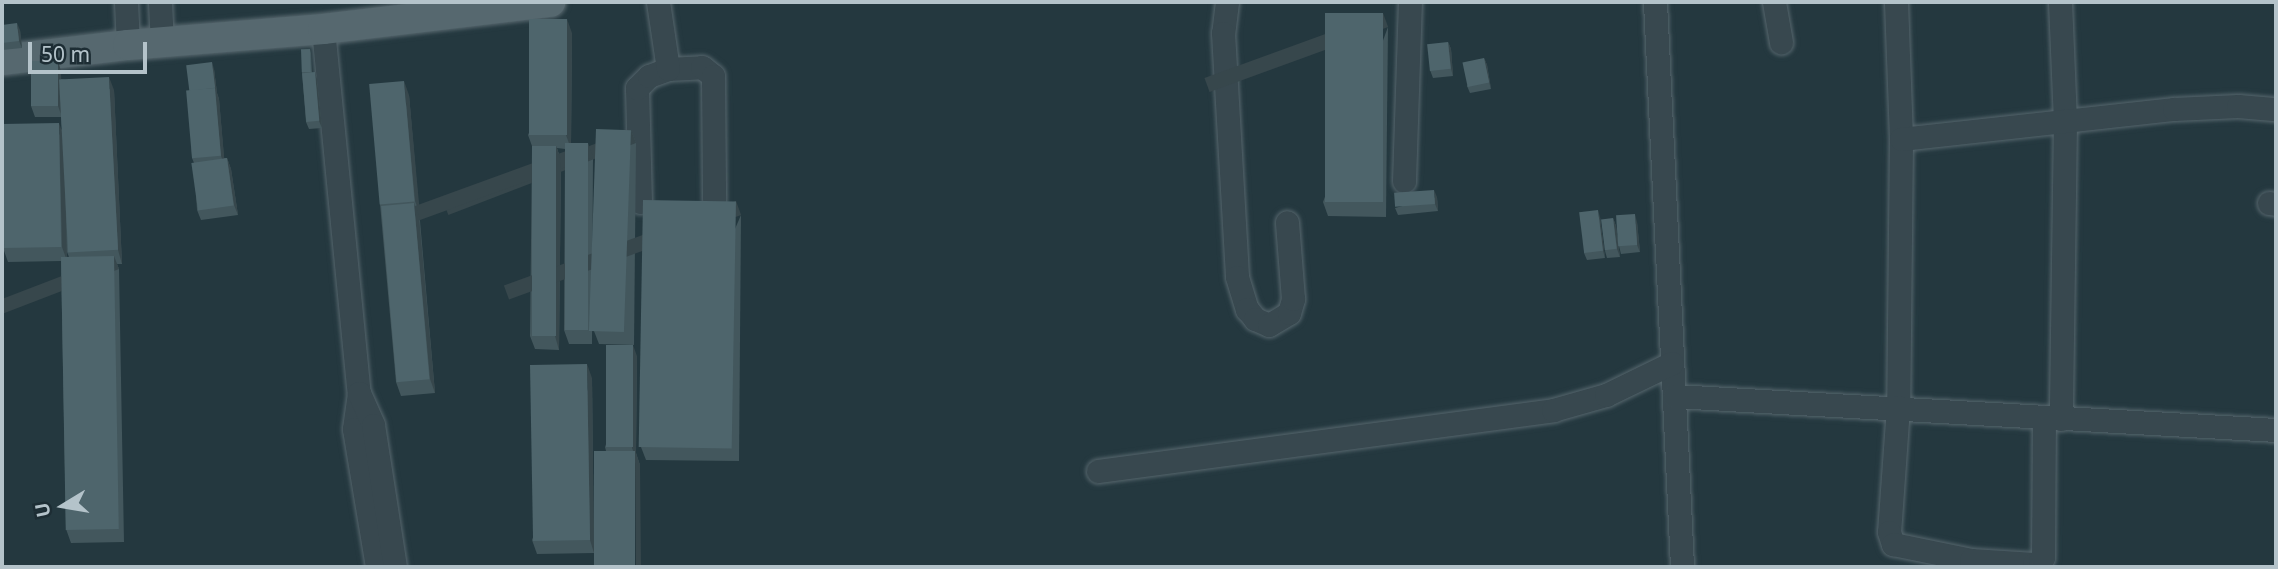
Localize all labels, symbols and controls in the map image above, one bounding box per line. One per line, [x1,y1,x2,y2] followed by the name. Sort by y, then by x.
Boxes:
[32,28,150,72] scale bar
[41,40,90,68] text: 50 m
[28,471,98,541] north arrow
[28,500,57,520] text: U

